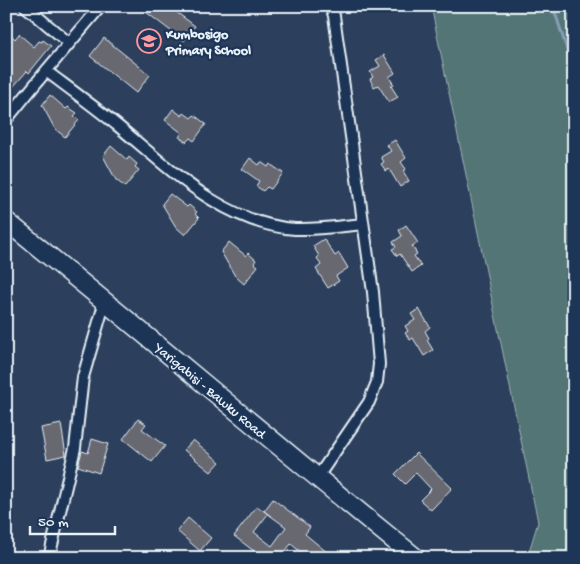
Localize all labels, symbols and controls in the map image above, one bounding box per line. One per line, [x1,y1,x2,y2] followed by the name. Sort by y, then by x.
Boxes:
[165,27,251,60] place label: Kumbosigo Primary School
[136,28,162,54] school or university icon: Kumbosigo Primary School
[149,339,270,445] street label: Yarigabisi - Bawku Road
[30,504,115,536] scale bar
[38,514,69,532] text: 50 m

